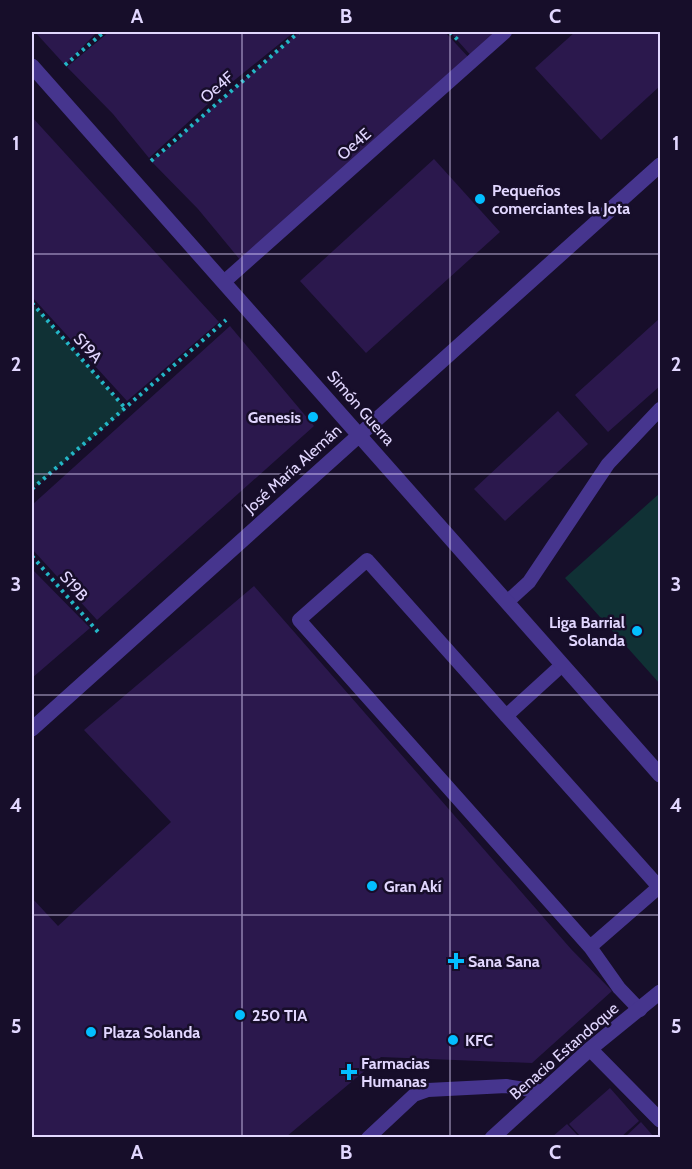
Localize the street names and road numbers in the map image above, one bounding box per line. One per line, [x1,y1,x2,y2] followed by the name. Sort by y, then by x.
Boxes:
[196,67,238,107] street label: Oe4F
[333,124,375,164] street label: Oe4E
[70,329,106,367] street label: S19A
[323,367,399,450] street label: Simón Guerra
[240,421,345,518] street label: José María Alemán
[56,567,92,605] street label: S19B
[506,999,622,1103] street label: Benacio Estandoque

